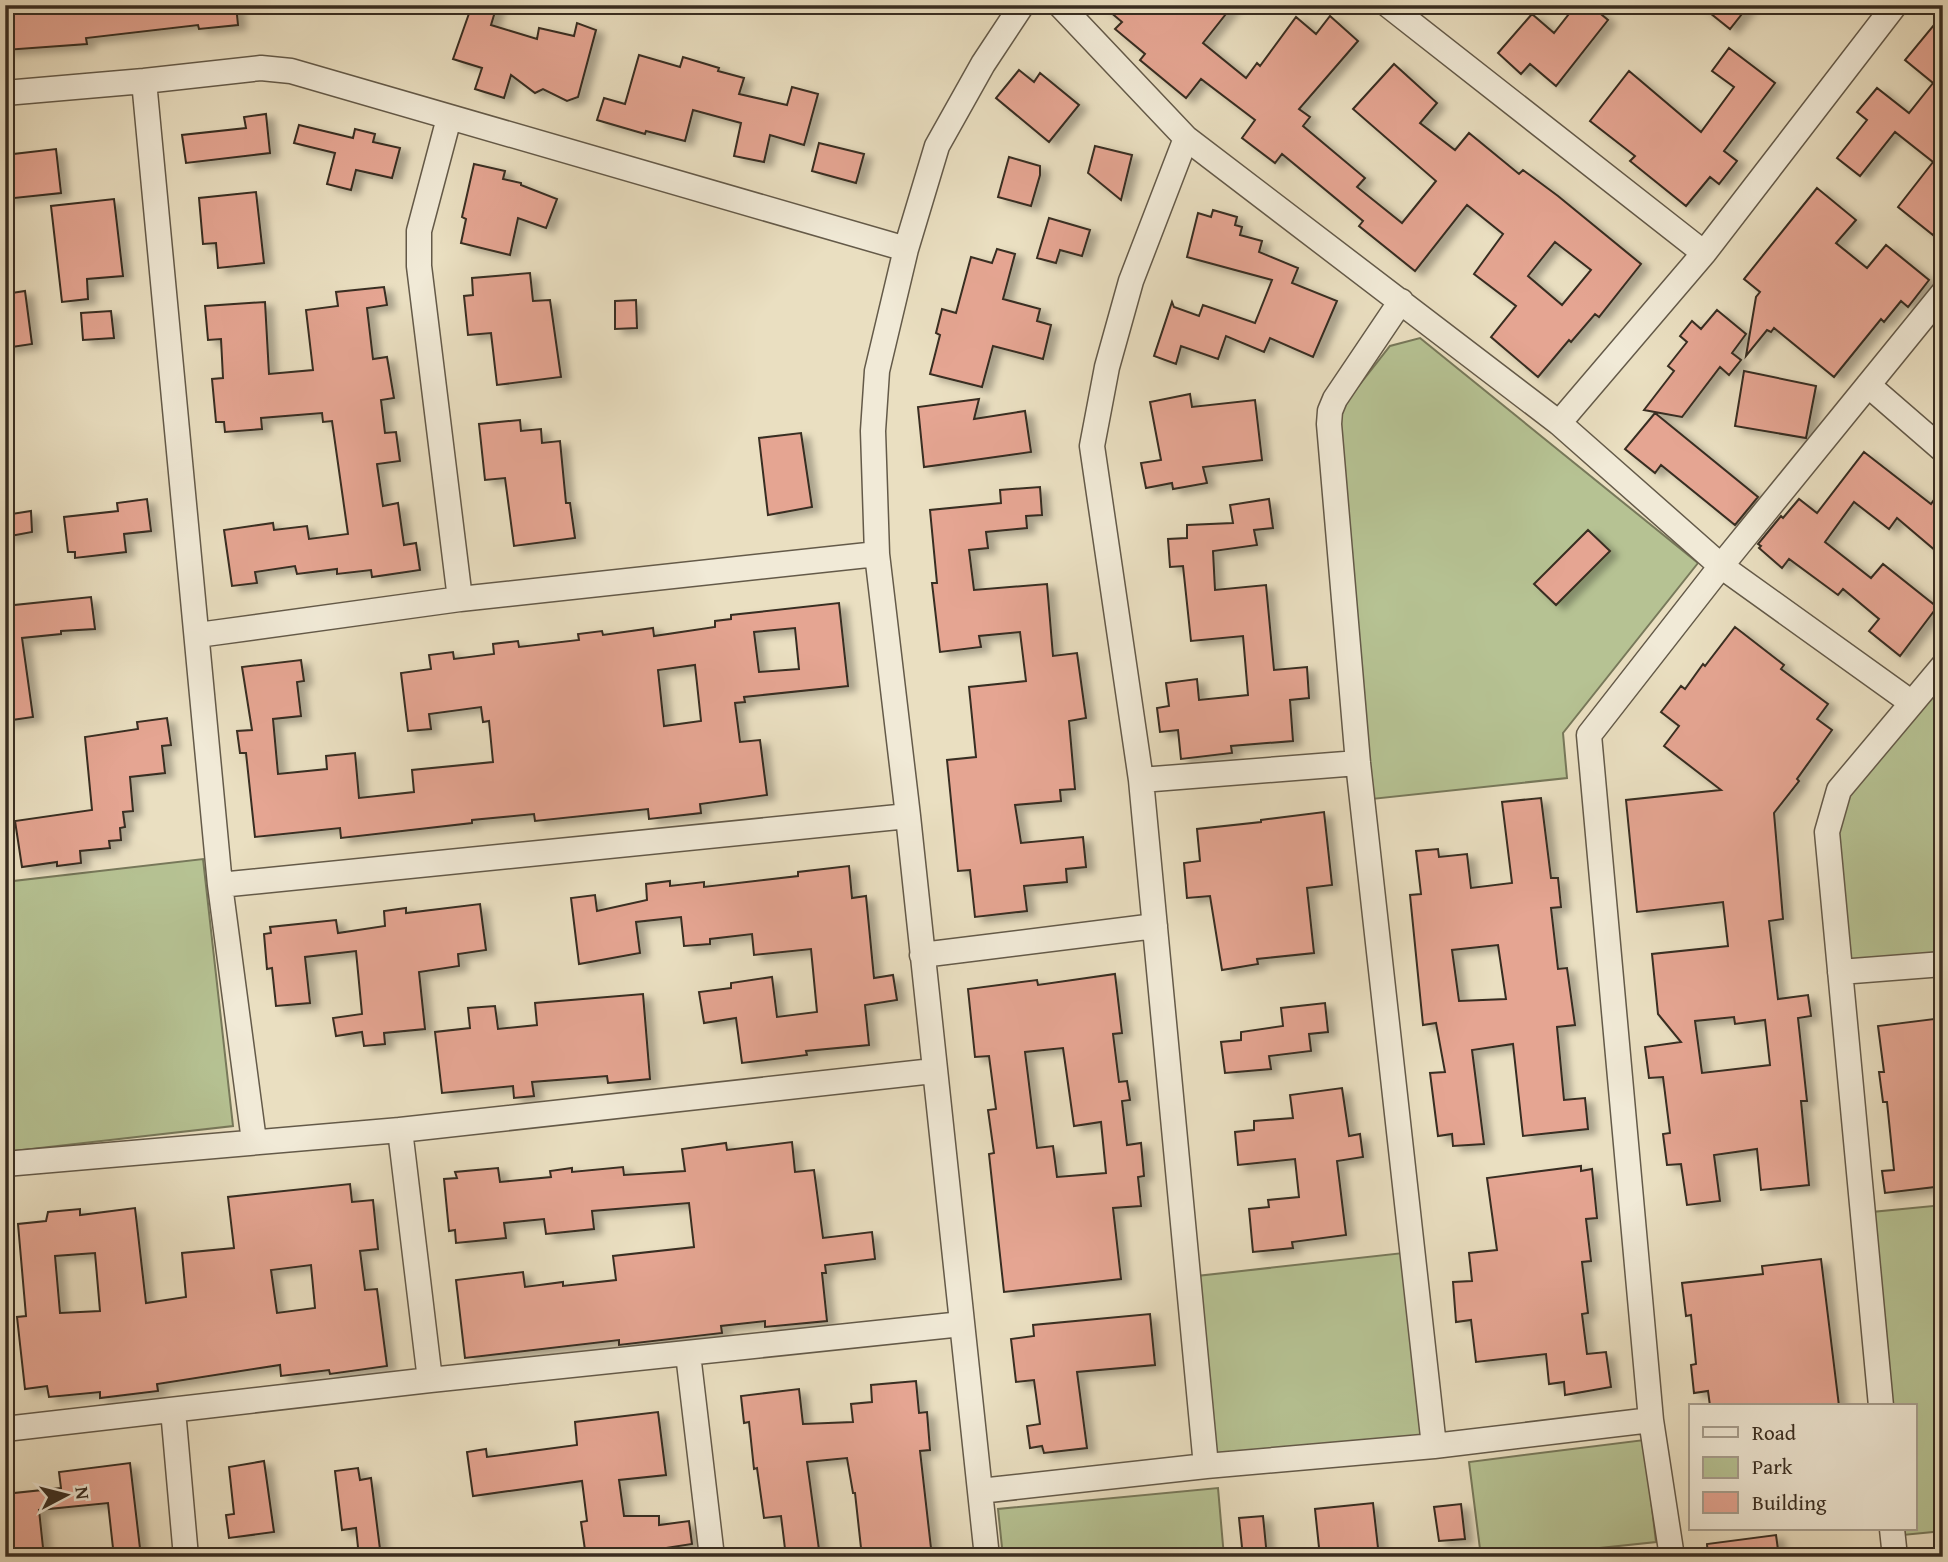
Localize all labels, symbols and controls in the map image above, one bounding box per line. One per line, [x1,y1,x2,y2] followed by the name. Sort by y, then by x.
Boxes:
[1689,1404,1916,1530] legend
[1752,1417,1797,1448] text: Road
[1752,1451,1793,1482] text: Park
[32,1460,102,1530] north arrow
[68,1485,98,1501] text: N
[1752,1487,1827,1518] text: Building

